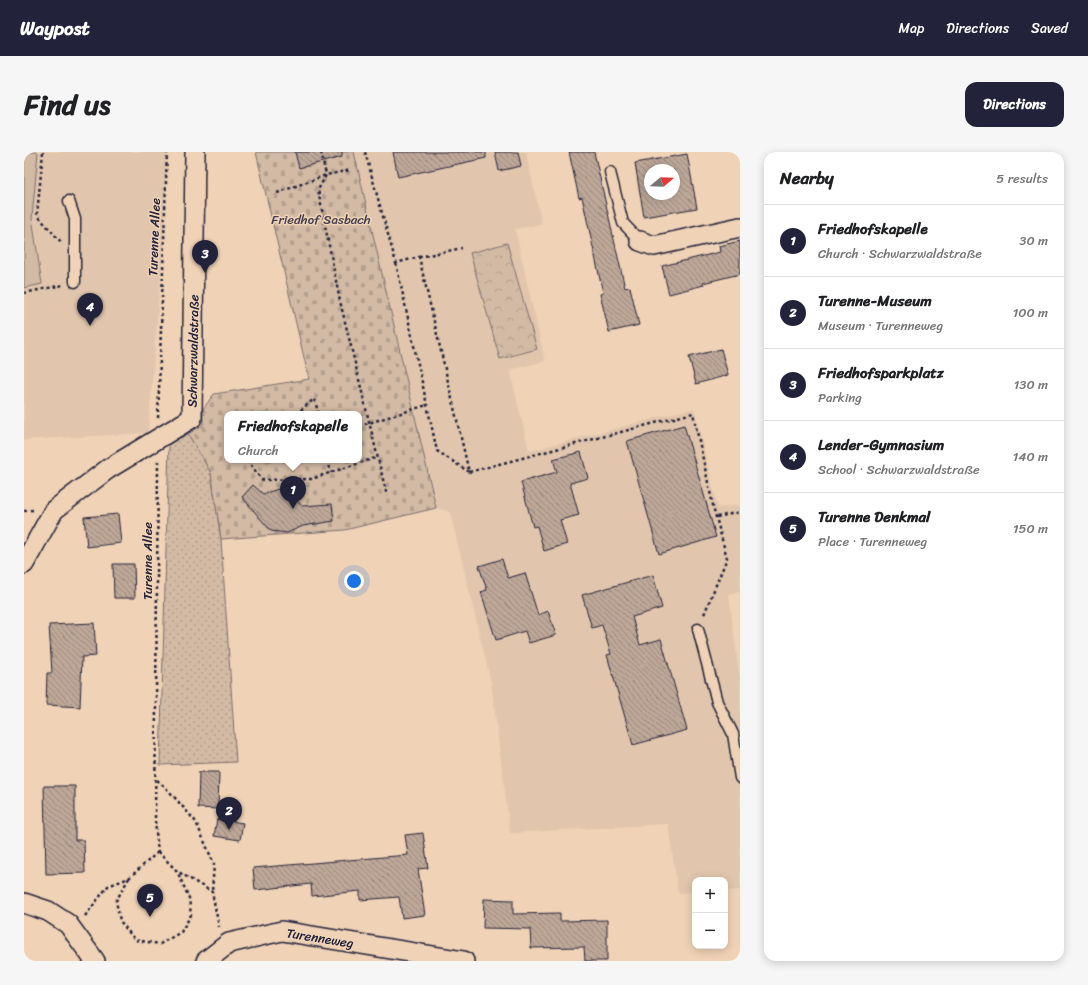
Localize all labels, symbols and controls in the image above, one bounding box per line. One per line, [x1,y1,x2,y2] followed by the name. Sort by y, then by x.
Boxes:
[20,12,90,45] text: Waypost
[898,16,924,41] text: Map
[946,16,1009,41] text: Directions
[1031,16,1068,41] text: Saved
[24,80,111,129] text: Find us
[965,82,1064,127] button: Directions
[780,163,834,193] text: Nearby
[644,164,680,200] north arrow
[996,167,1048,190] text: 5 results
[141,197,167,276] street label: Turenne Allee
[271,208,371,231] park label: Friedhof Sasbach
[818,216,928,242] text: Friedhofskapelle
[790,229,796,252] text: 1
[1019,229,1048,252] text: 30 m
[192,240,218,273] pin: 3
[818,242,982,265] text: Church · Schwarzwaldstraße
[818,288,932,314] text: Turenne-Museum
[77,293,103,326] pin: 4
[181,294,205,408] street label: Schwarzwaldstraße
[789,301,797,324] text: 2
[1013,301,1048,324] text: 100 m
[818,314,943,337] text: Museum · Turenneweg
[818,360,944,386] text: Friedhofsparkplatz
[789,373,797,396] text: 3
[1014,373,1048,396] text: 130 m
[818,386,862,409] text: Parking
[224,411,362,463] popup
[238,413,348,439] text: Friedhofskapelle
[818,432,944,458] text: Lender-Gymnasium
[238,439,279,462] text: Church
[789,445,797,468] text: 4
[1013,445,1048,468] text: 140 m
[818,458,980,481] text: School · Schwarzwaldstraße
[280,476,306,509] pin: 1
[818,504,930,530] text: Turenne Denkmal
[789,517,797,540] text: 5
[1013,517,1048,540] text: 150 m
[136,522,159,600] street label: Turenne Allee
[818,530,927,553] text: Place · Turenneweg
[344,571,364,591] your location
[216,797,242,830] pin: 2
[692,877,728,949] map controls
[692,877,728,913] button: +
[137,884,163,917] pin: 5
[692,913,728,949] button: −
[285,921,356,955] street label: Turenneweg

